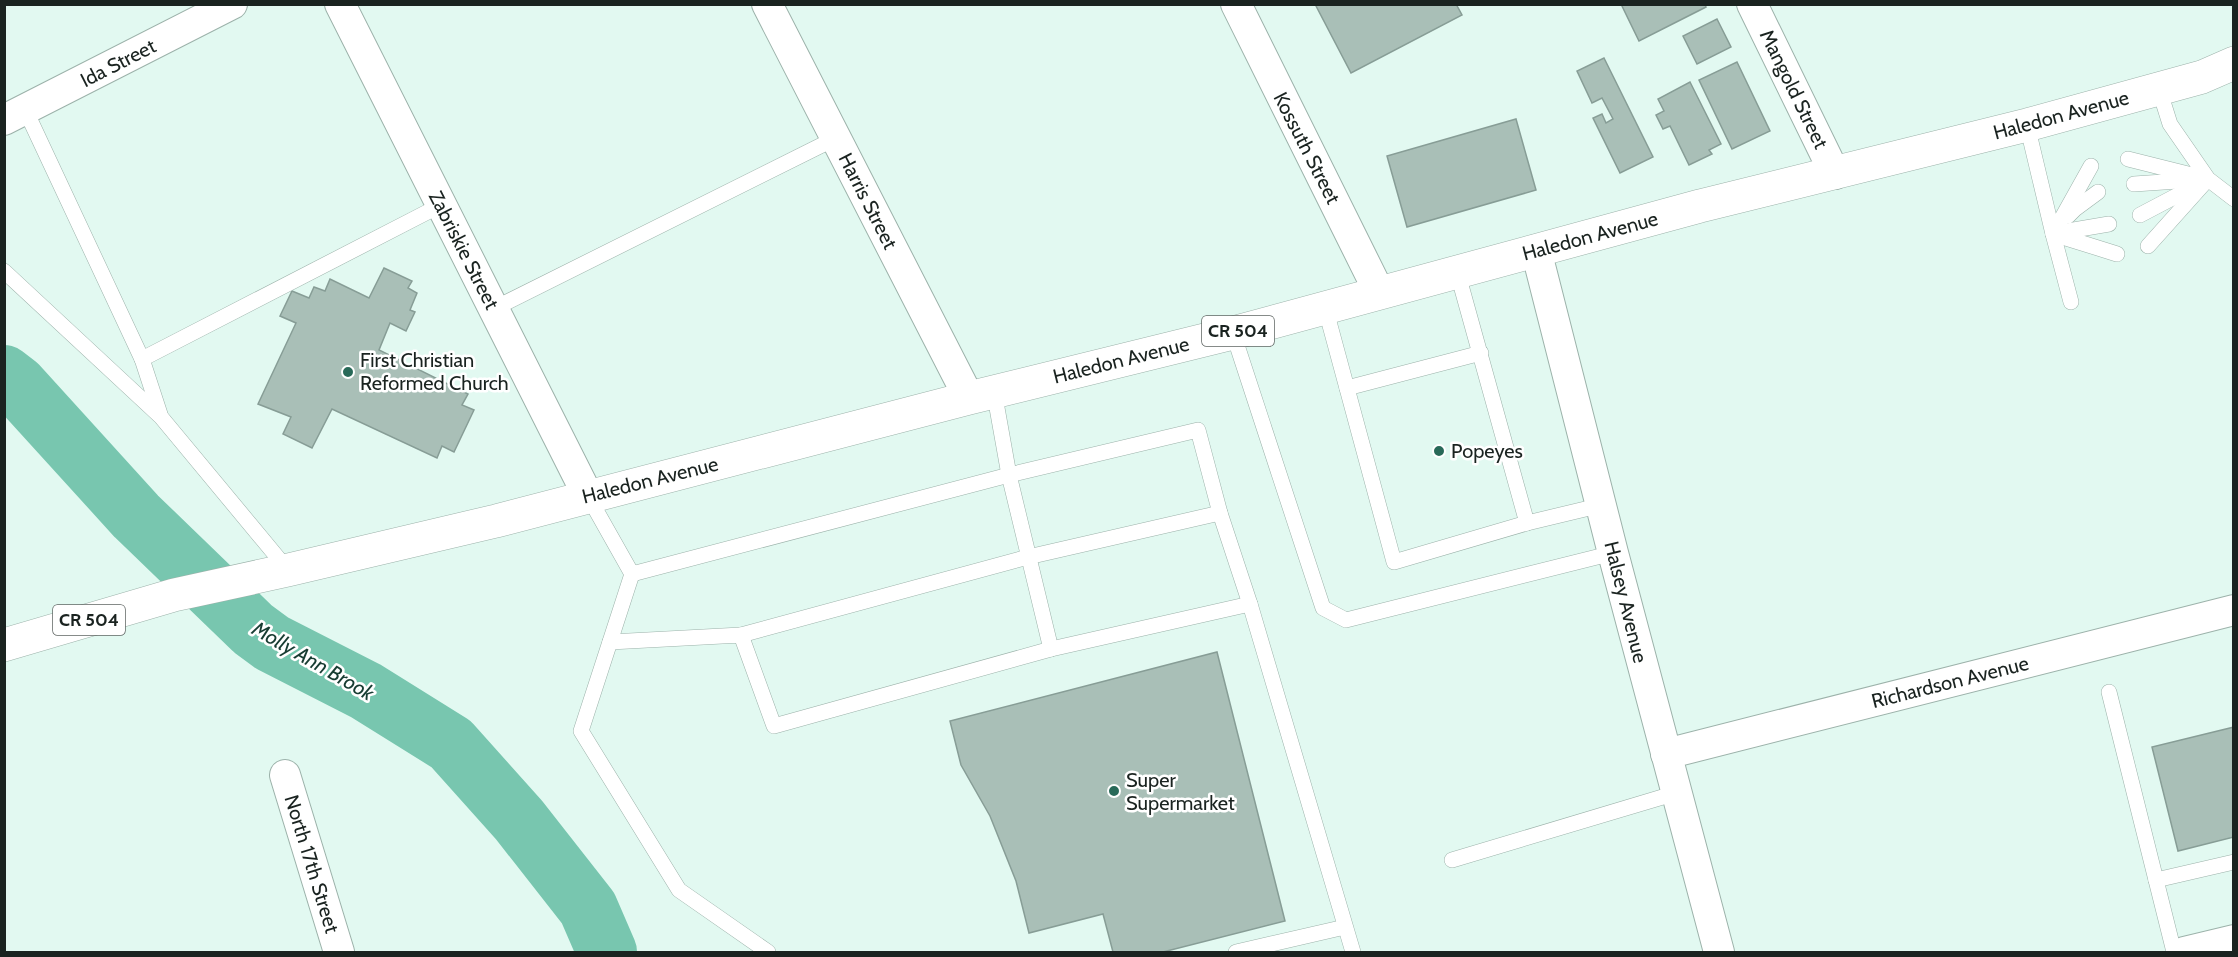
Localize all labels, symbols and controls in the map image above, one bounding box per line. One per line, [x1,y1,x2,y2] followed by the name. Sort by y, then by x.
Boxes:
[1755,26,1833,153] street label: Mangold Street
[76,34,160,92] street label: Ida Street
[1990,85,2132,145] street label: Haledon Avenue
[1269,88,1346,208] street label: Kossuth Street
[834,149,903,253] street label: Harris Street
[424,187,504,313] street label: Zabriskie Street
[1519,206,1661,266] street label: Haledon Avenue
[1202,316,1274,346] road number: CR 504
[1050,331,1192,389] street label: Haledon Avenue
[360,348,509,395] place label: First Christian Reformed Church
[341,365,355,379] marker: First Christian Reformed Church
[1451,439,1523,463] place label: Popeyes
[1432,444,1446,458] marker: Popeyes
[579,451,721,509] street label: Haledon Avenue
[1599,539,1653,665] street label: Halsey Avenue
[53,605,125,635] road number: CR 504
[247,615,379,706] water label: Molly Ann Brook
[1869,651,2031,713] street label: Richardson Avenue
[1126,768,1235,815] place label: Super Supermarket
[1107,784,1121,798] marker: Super Supermarket
[280,792,344,936] street label: North 17th Street

